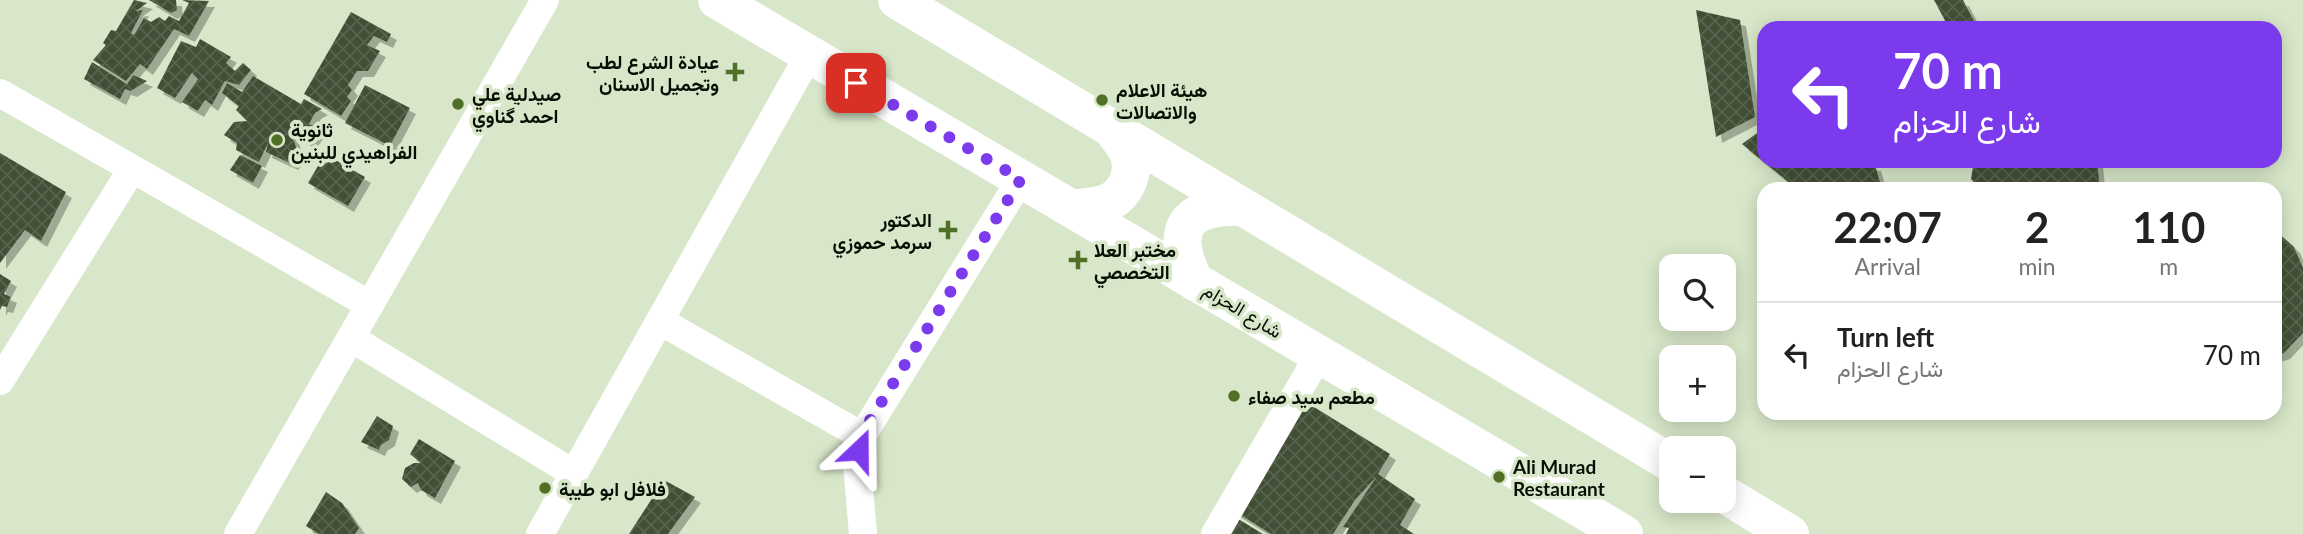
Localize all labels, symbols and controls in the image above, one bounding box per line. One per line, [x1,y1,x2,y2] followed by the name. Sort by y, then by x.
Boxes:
[1893,41,2003,99] text: 70 m
[1778,49,1869,140] icon: left
[586,50,719,97] place label: عيادة الشرع لطب وتجميل الاسنان
[826,53,886,113] pin
[725,62,745,82] marker: عيادة الشرع لطب وتجميل الاسنان
[837,64,875,102] icon: arrive
[1116,78,1207,125] place label: هيئة الاعلام والاتصالات
[472,82,561,133] place label: صيدلية علي احمد گناوي
[1094,92,1110,108] marker: هيئة الاعلام والاتصالات
[450,96,466,112] marker: صيدلية علي احمد گناوي
[1893,101,2041,140] text: شارع الحزام
[291,118,417,169] place label: ثانوية الفراهيدي للبنين
[269,132,285,148] marker: ثانوية الفراهيدي للبنين
[1834,202,1942,252] text: 22:07
[2025,202,2049,252] text: 2
[2132,202,2205,252] text: 110
[833,208,932,259] place label: الدكتور سرمد حموزي
[938,220,958,240] marker: الدكتور سرمد حموزي
[1094,238,1176,289] place label: مختبر العلا التخصصي
[1068,250,1088,270] marker: مختبر العلا التخصصي
[1855,252,1921,280] text: Arrival
[2018,252,2056,280] text: min
[2159,252,2178,280] text: m
[1659,254,1736,513] map controls
[1659,254,1736,331] button: search
[1198,278,1287,344] street label: شارع الحزام
[1837,321,1934,353] text: Turn left
[1778,336,1816,374] icon: left
[2203,339,2261,371] text: 70 m
[1659,345,1736,422] button: +
[1837,354,1943,382] text: شارع الحزام
[1248,385,1375,410] place label: مطعم سيد صفاء
[1226,388,1242,404] marker: مطعم سيد صفاء
[822,413,896,487] position arrow
[1659,436,1736,513] button: −
[1512,455,1605,500] place label: Ali Murad Restaurant
[1491,469,1507,485] marker: Ali Murad Restaurant
[559,477,666,502] place label: فلافل ابو طيبة
[537,480,553,496] marker: فلافل ابو طيبة

